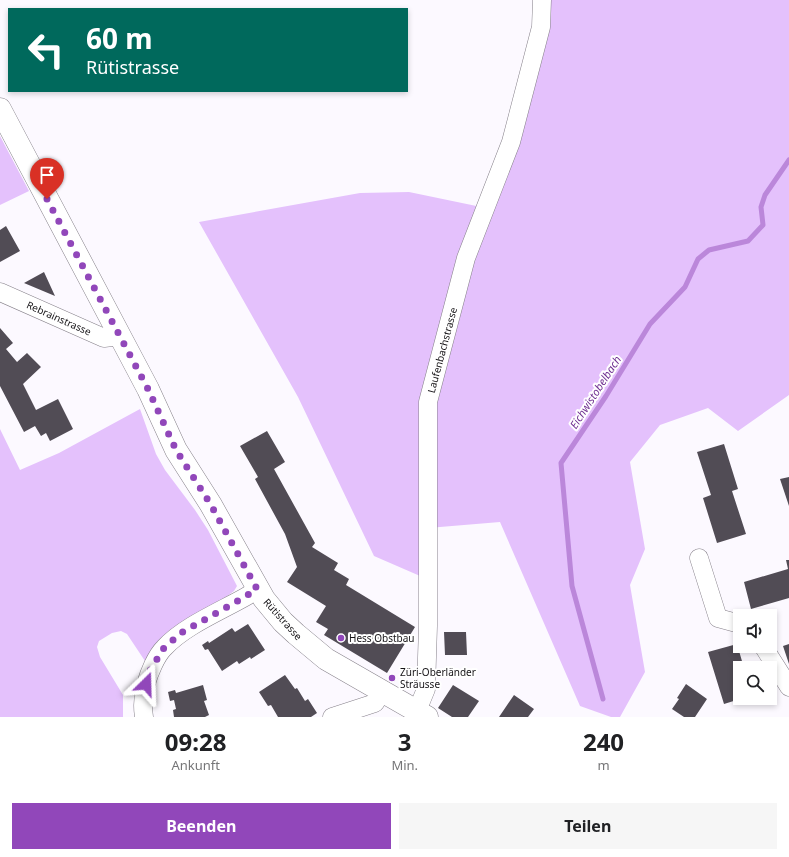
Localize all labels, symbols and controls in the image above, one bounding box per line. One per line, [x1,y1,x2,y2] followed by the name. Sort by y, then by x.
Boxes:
[86,19,153,57] text: 60 m
[20,24,72,76] icon: left
[86,55,179,79] text: Rütistrasse
[30,158,64,199] pin
[36,164,58,186] icon: arrive
[24,297,94,339] street label: Rebrainstrasse
[424,305,460,394] street label: Laufenbachstrasse
[566,353,624,431] water label: Eichwistobelbach
[260,595,306,643] street label: Rütistrasse
[733,609,777,705] map controls
[733,609,777,653] button: sound
[349,631,415,645] place label: Hess Obstbau
[336,633,346,643] marker: Hess Obstbau
[733,661,777,705] button: search
[125,663,167,705] position arrow
[400,665,476,691] place label: Züri-Oberländer Sträusse
[387,673,397,683] marker: Züri-Oberländer Sträusse
[165,725,227,758] text: 09:28
[398,725,412,758] text: 3
[583,725,624,758] text: 240
[171,756,220,774] text: Ankunft
[391,756,418,774] text: Min.
[597,756,610,774] text: m
[12,803,391,849] button: Beenden
[399,803,777,849] button: Teilen

